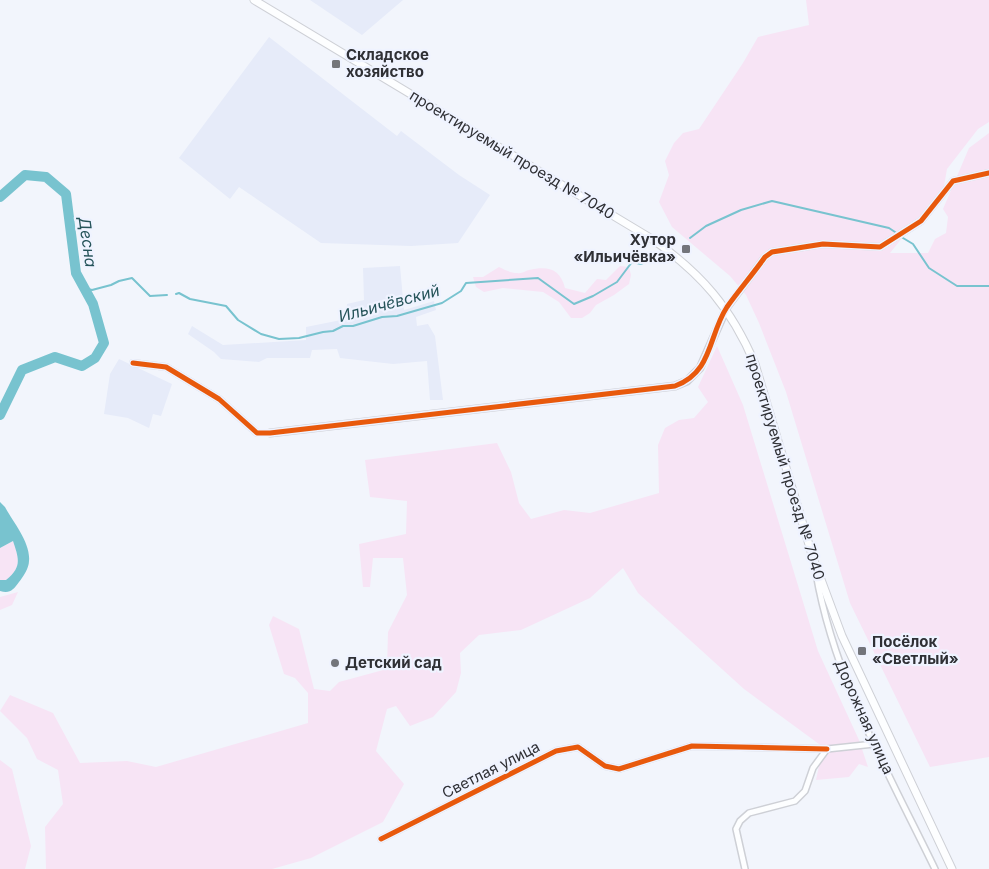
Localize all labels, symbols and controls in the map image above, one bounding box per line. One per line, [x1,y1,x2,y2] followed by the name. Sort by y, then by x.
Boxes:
[346,45,429,81] place label: Складское хозяйство
[330,58,342,70] marker: Складское хозяйство
[406,86,618,223] street label: проектируемый проезд № 7040
[74,214,101,269] water label: Десна
[573,230,676,266] place label: Хутор «Ильичёвка»
[680,243,692,255] marker: Хутор «Ильичёвка»
[336,280,442,326] water label: Ильичёвский
[742,351,829,582] street label: проектируемый проезд № 7040
[872,632,959,668] place label: Посёлок «Светлый»
[856,645,868,657] marker: Посёлок «Светлый»
[345,653,442,672] place label: Детский сад
[831,656,898,777] street label: Дорожная улица
[329,657,341,669] marker: Детский сад
[439,737,543,802] street label: Светлая улица

